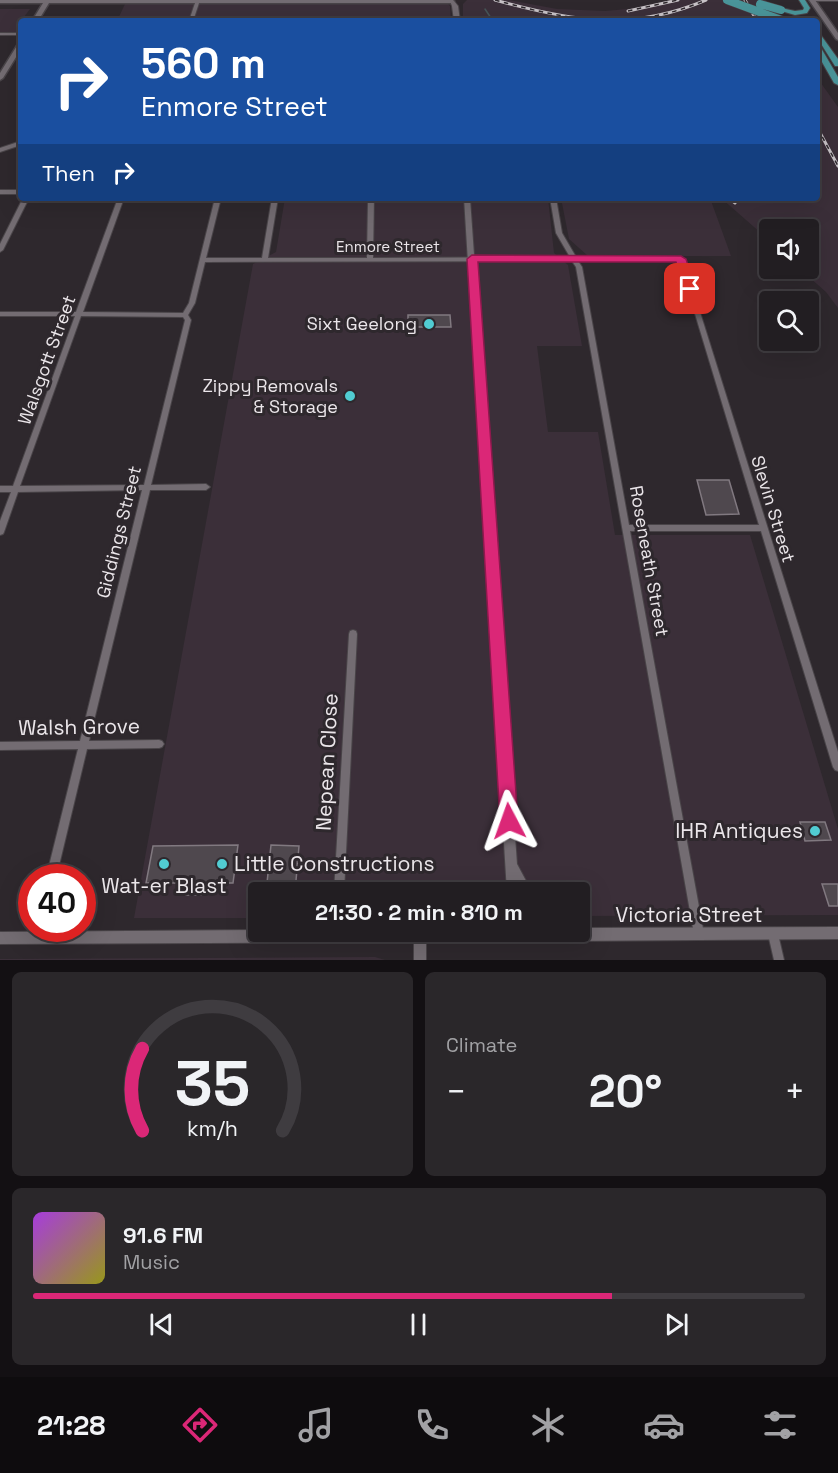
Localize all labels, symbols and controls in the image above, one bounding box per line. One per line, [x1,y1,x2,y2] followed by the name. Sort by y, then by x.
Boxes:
[141,37,266,90] text: 560 m
[42,42,120,120] icon: right
[141,89,328,124] text: Enmore Street
[107,156,140,189] icon: right
[42,159,95,187] text: Then
[759,219,819,351] map controls
[759,219,819,279] button: sound
[336,237,440,256] street label: Enmore Street
[664,263,715,314] pin
[673,272,706,305] icon: arrive
[759,291,819,351] button: search
[12,292,81,428] street label: Walsgott Street
[307,312,417,335] place label: Sixt Geelong
[422,317,436,331] marker: Sixt Geelong
[202,374,338,418] place label: Zippy Removals & Storage
[343,389,357,403] marker: Zippy Removals & Storage
[746,453,801,565] street label: Slevin Street
[91,463,146,600] street label: Giddings Street
[625,484,674,638] street label: Roseneath Street
[309,692,344,831] street label: Nepean Close
[18,712,140,741] street label: Walsh Grove
[477,789,541,853] position arrow
[675,817,803,844] place label: IHR Antiques
[808,824,822,838] marker: IHR Antiques
[234,850,434,877] place label: Little Constructions
[157,857,171,871] marker: Wat-er Blast
[215,857,229,871] marker: Little Constructions
[18,864,96,942] speed limit sign: 40
[101,872,227,899] place label: Wat-er Blast
[315,898,523,926] text: 21:30 · 2 min · 810 m
[615,901,763,928] street label: Victoria Street
[446,1032,517,1058] text: Climate
[175,1044,250,1123] text: 35
[589,1063,662,1120] text: 20°
[446,1071,466,1113] text: −
[785,1071,805,1113] text: +
[187,1115,238,1142] text: km/h
[123,1221,203,1249] text: 91.6 FM
[123,1249,180,1275] text: Music
[145,1308,178,1341] icon: previous
[402,1308,435,1341] icon: pause
[660,1308,693,1341] icon: next
[179,1404,221,1446] icon: directions
[295,1404,337,1446] icon: music
[411,1404,453,1446] icon: phone
[527,1404,569,1446] icon: climate
[643,1404,685,1446] icon: car
[759,1404,801,1446] icon: filters
[37,1408,105,1443] text: 21:28

